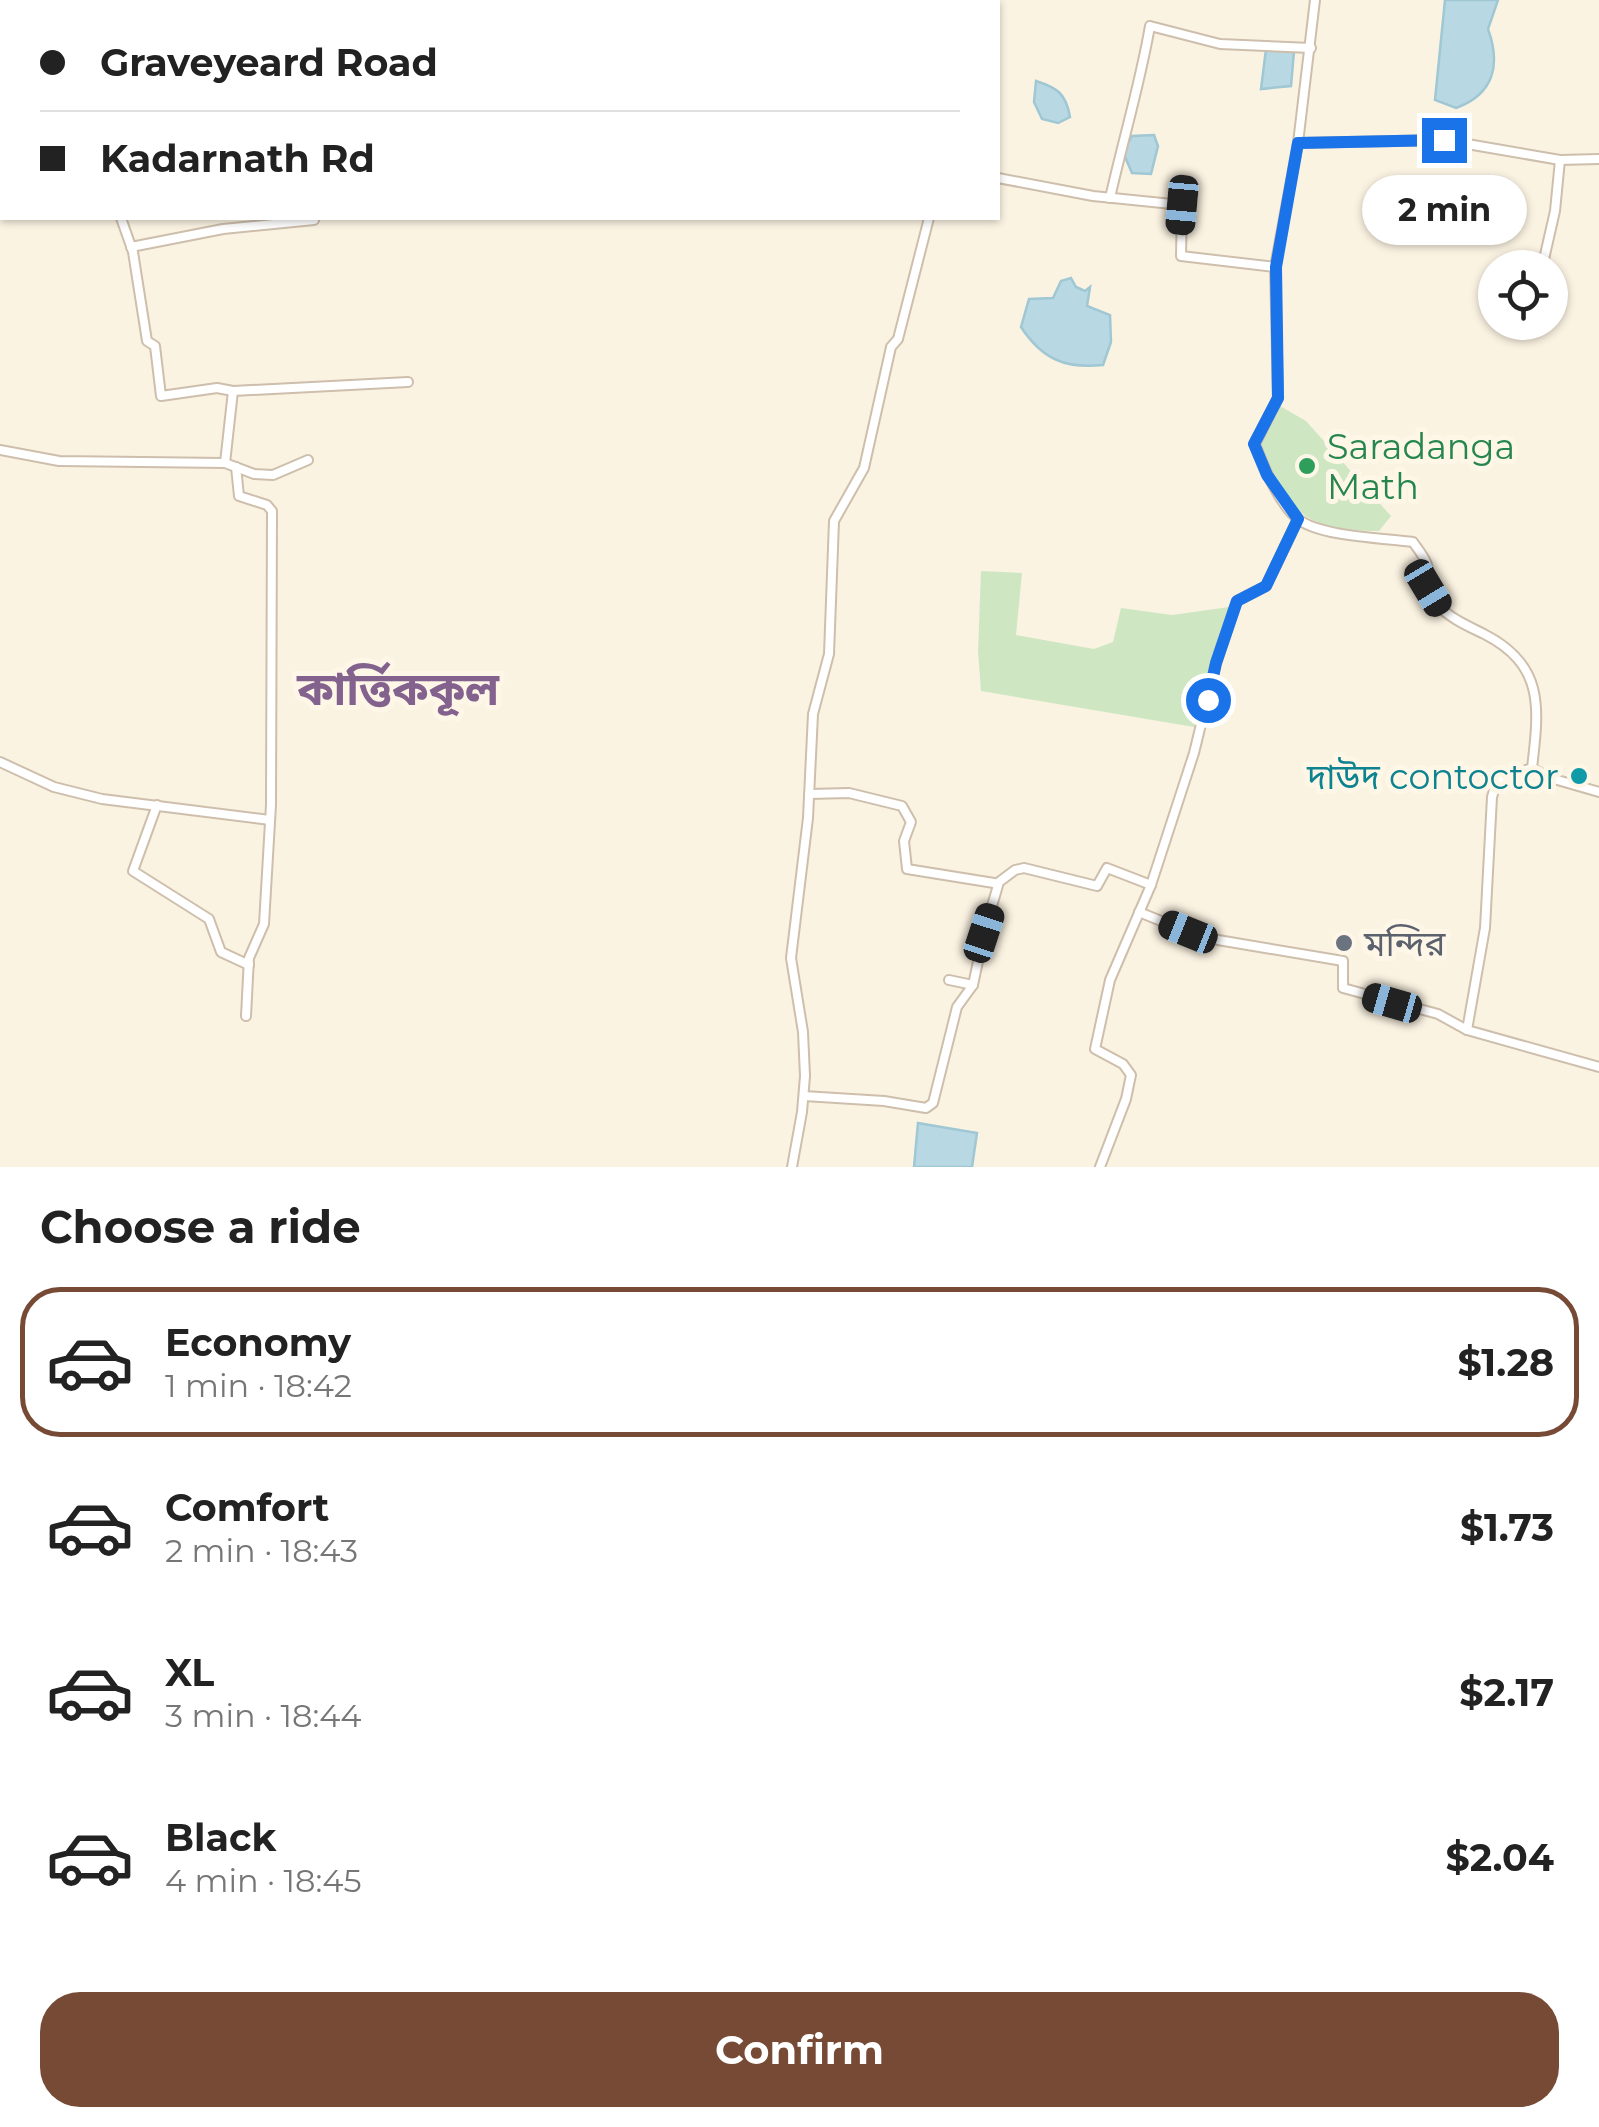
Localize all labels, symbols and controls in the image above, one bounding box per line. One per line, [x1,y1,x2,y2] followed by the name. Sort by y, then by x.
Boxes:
[100,39,438,86] text: Graveyeard Road
[1422,118,1467,163] route end
[100,135,375,182] text: Kadarnath Rd
[1164,174,1200,236] car
[1362,175,1526,245] callout: 2 min
[1398,190,1491,229] text: 2 min
[1478,250,1568,340] map controls
[1478,250,1568,340] button: locate
[1327,425,1515,508] place label: Saradanga Math
[1296,455,1318,477] marker: Saradanga Math
[1400,555,1456,621] car
[296,661,500,717] district label: কার্ত্তিককূল
[1186,678,1231,723] route start
[1306,755,1559,798] place label: দাউদ contoctor
[1568,765,1590,787] marker: দাউদ contoctor
[960,900,1008,966] car
[1155,907,1221,957] car
[1363,922,1447,965] place label: মন্দির
[1333,932,1355,954] marker: মন্দির
[1359,980,1425,1026] car
[40,1199,361,1254] text: Choose a ride
[45,1317,135,1407] icon: car
[165,1319,351,1366] text: Economy
[1457,1339,1554,1386] text: $1.28
[165,1366,352,1405] text: 1 min · 18:42
[45,1482,135,1572] icon: car
[165,1484,329,1531] text: Comfort
[1460,1504,1554,1551] text: $1.73
[165,1531,358,1570] text: 2 min · 18:43
[45,1647,135,1737] icon: car
[165,1649,214,1696] text: XL
[1459,1669,1554,1716] text: $2.17
[165,1696,362,1735] text: 3 min · 18:44
[45,1812,135,1902] icon: car
[165,1814,276,1861] text: Black
[1446,1834,1554,1881] text: $2.04
[165,1861,362,1900] text: 4 min · 18:45
[40,1992,1559,2107] button: Confirm

